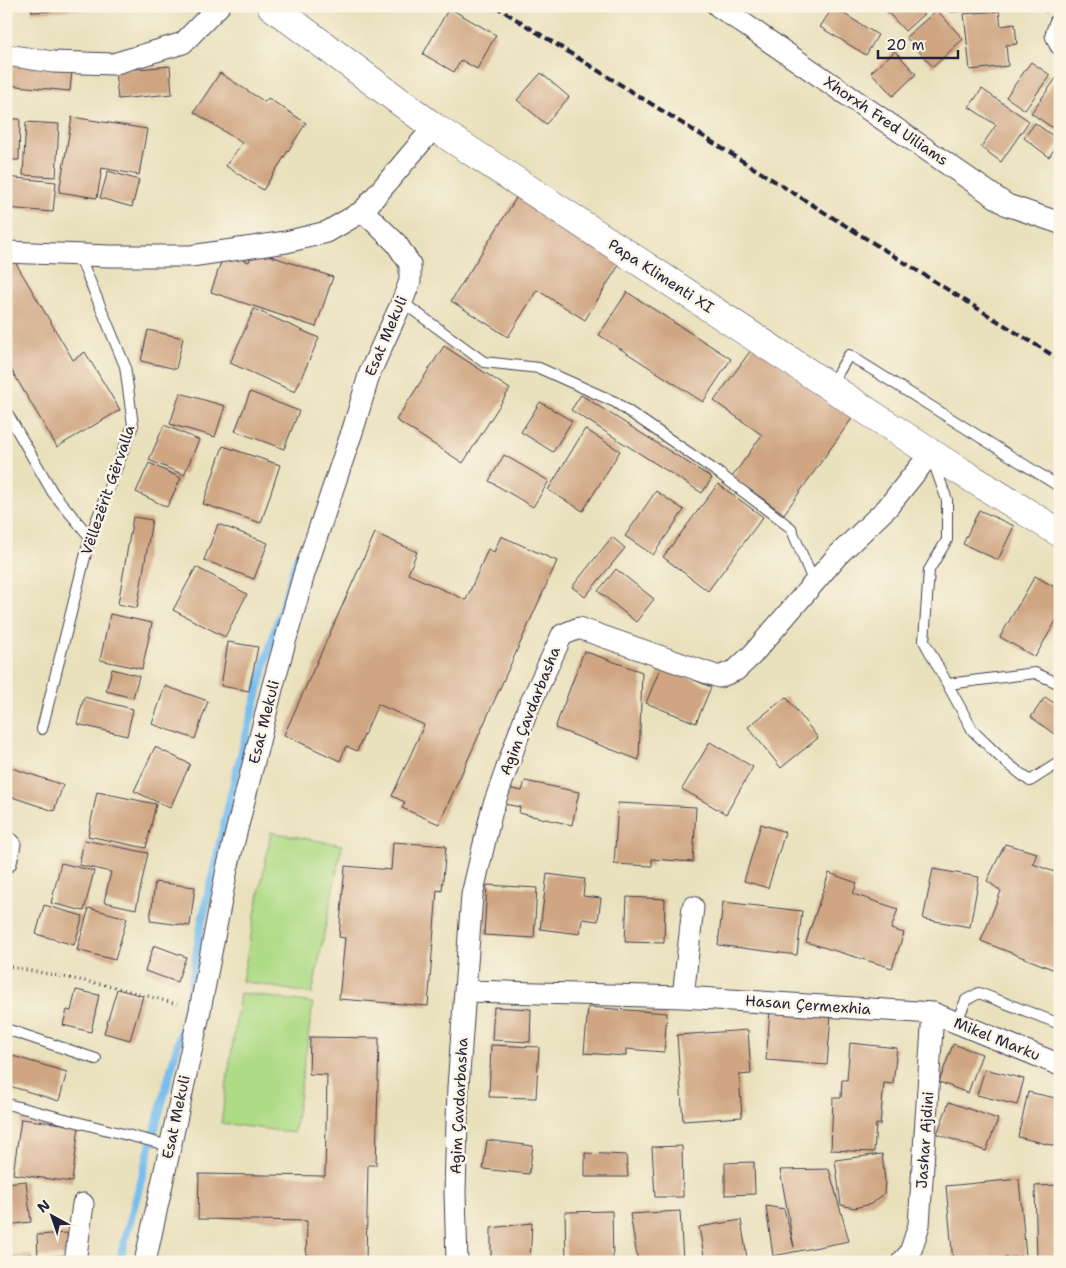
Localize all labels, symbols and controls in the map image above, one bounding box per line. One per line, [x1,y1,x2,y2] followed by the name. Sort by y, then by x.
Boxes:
[878,28,958,60] scale bar
[886,35,925,55] text: 20 m
[820,72,952,170] street label: Xhorxh Fred Uiliams
[604,234,718,318] street label: Papa Klimenti XI
[360,293,412,379] street label: Esat Mekuli
[76,422,140,558] street label: Vëllezërit Gërvalla
[495,643,565,778] street label: Agim Çavdarbasha
[244,678,284,766] street label: Esat Mekuli
[744,991,872,1019] street label: Hasan Çermexhia
[951,1013,1043,1065] street label: Mikel Marku
[445,1036,473,1175] street label: Agim Çavdarbasha
[157,1073,195,1161] street label: Esat Mekuli
[912,1091,938,1189] street label: Jashar Ajdini
[28,1190,78,1240] north arrow
[34,1196,54,1217] text: N

